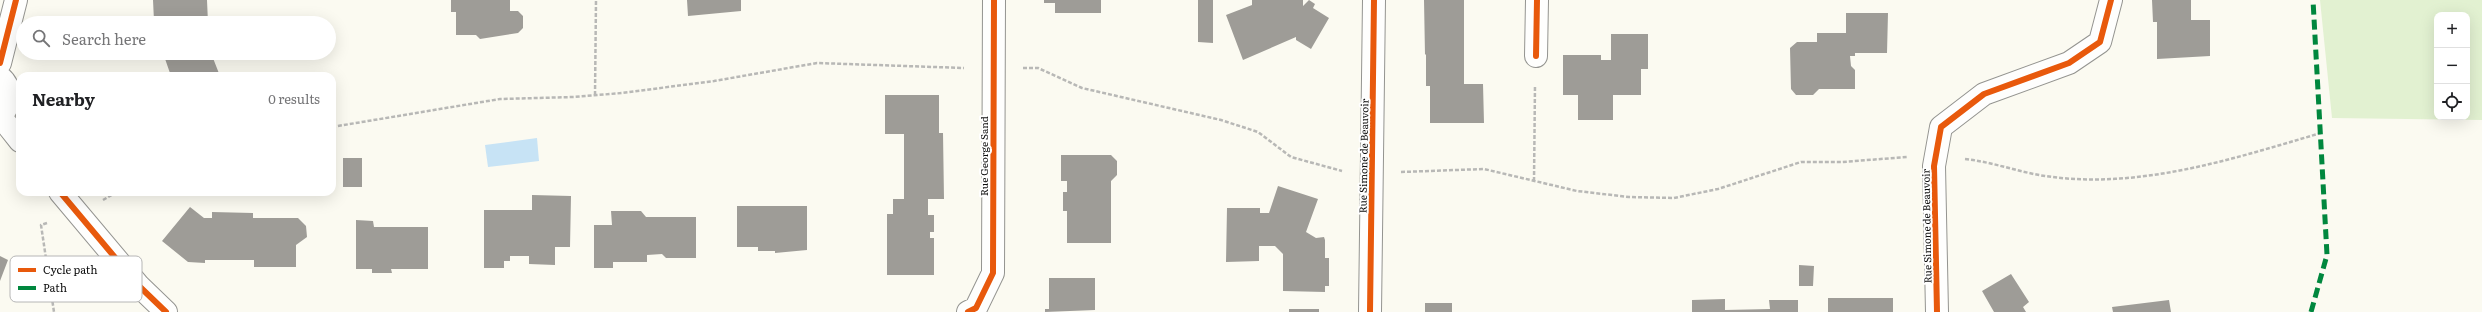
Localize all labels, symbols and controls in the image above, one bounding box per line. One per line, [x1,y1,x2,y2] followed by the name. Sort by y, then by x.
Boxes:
[2434,12,2470,120] map controls
[2434,12,2470,48] button: +
[16,16,336,60] search box
[30,27,52,49] icon: search
[62,27,146,50] text: Search here
[2434,48,2470,84] button: −
[2434,84,2470,120] button: locate
[32,86,95,111] text: Nearby
[268,89,320,108] text: 0 results
[1355,98,1372,213] street label: Rue Simone de Beauvoir
[976,116,991,196] street label: Rue George Sand
[1917,168,1934,283] street label: Rue Simone de Beauvoir
[10,256,142,302] legend
[43,261,98,277] text: Cycle path
[43,279,67,295] text: Path

